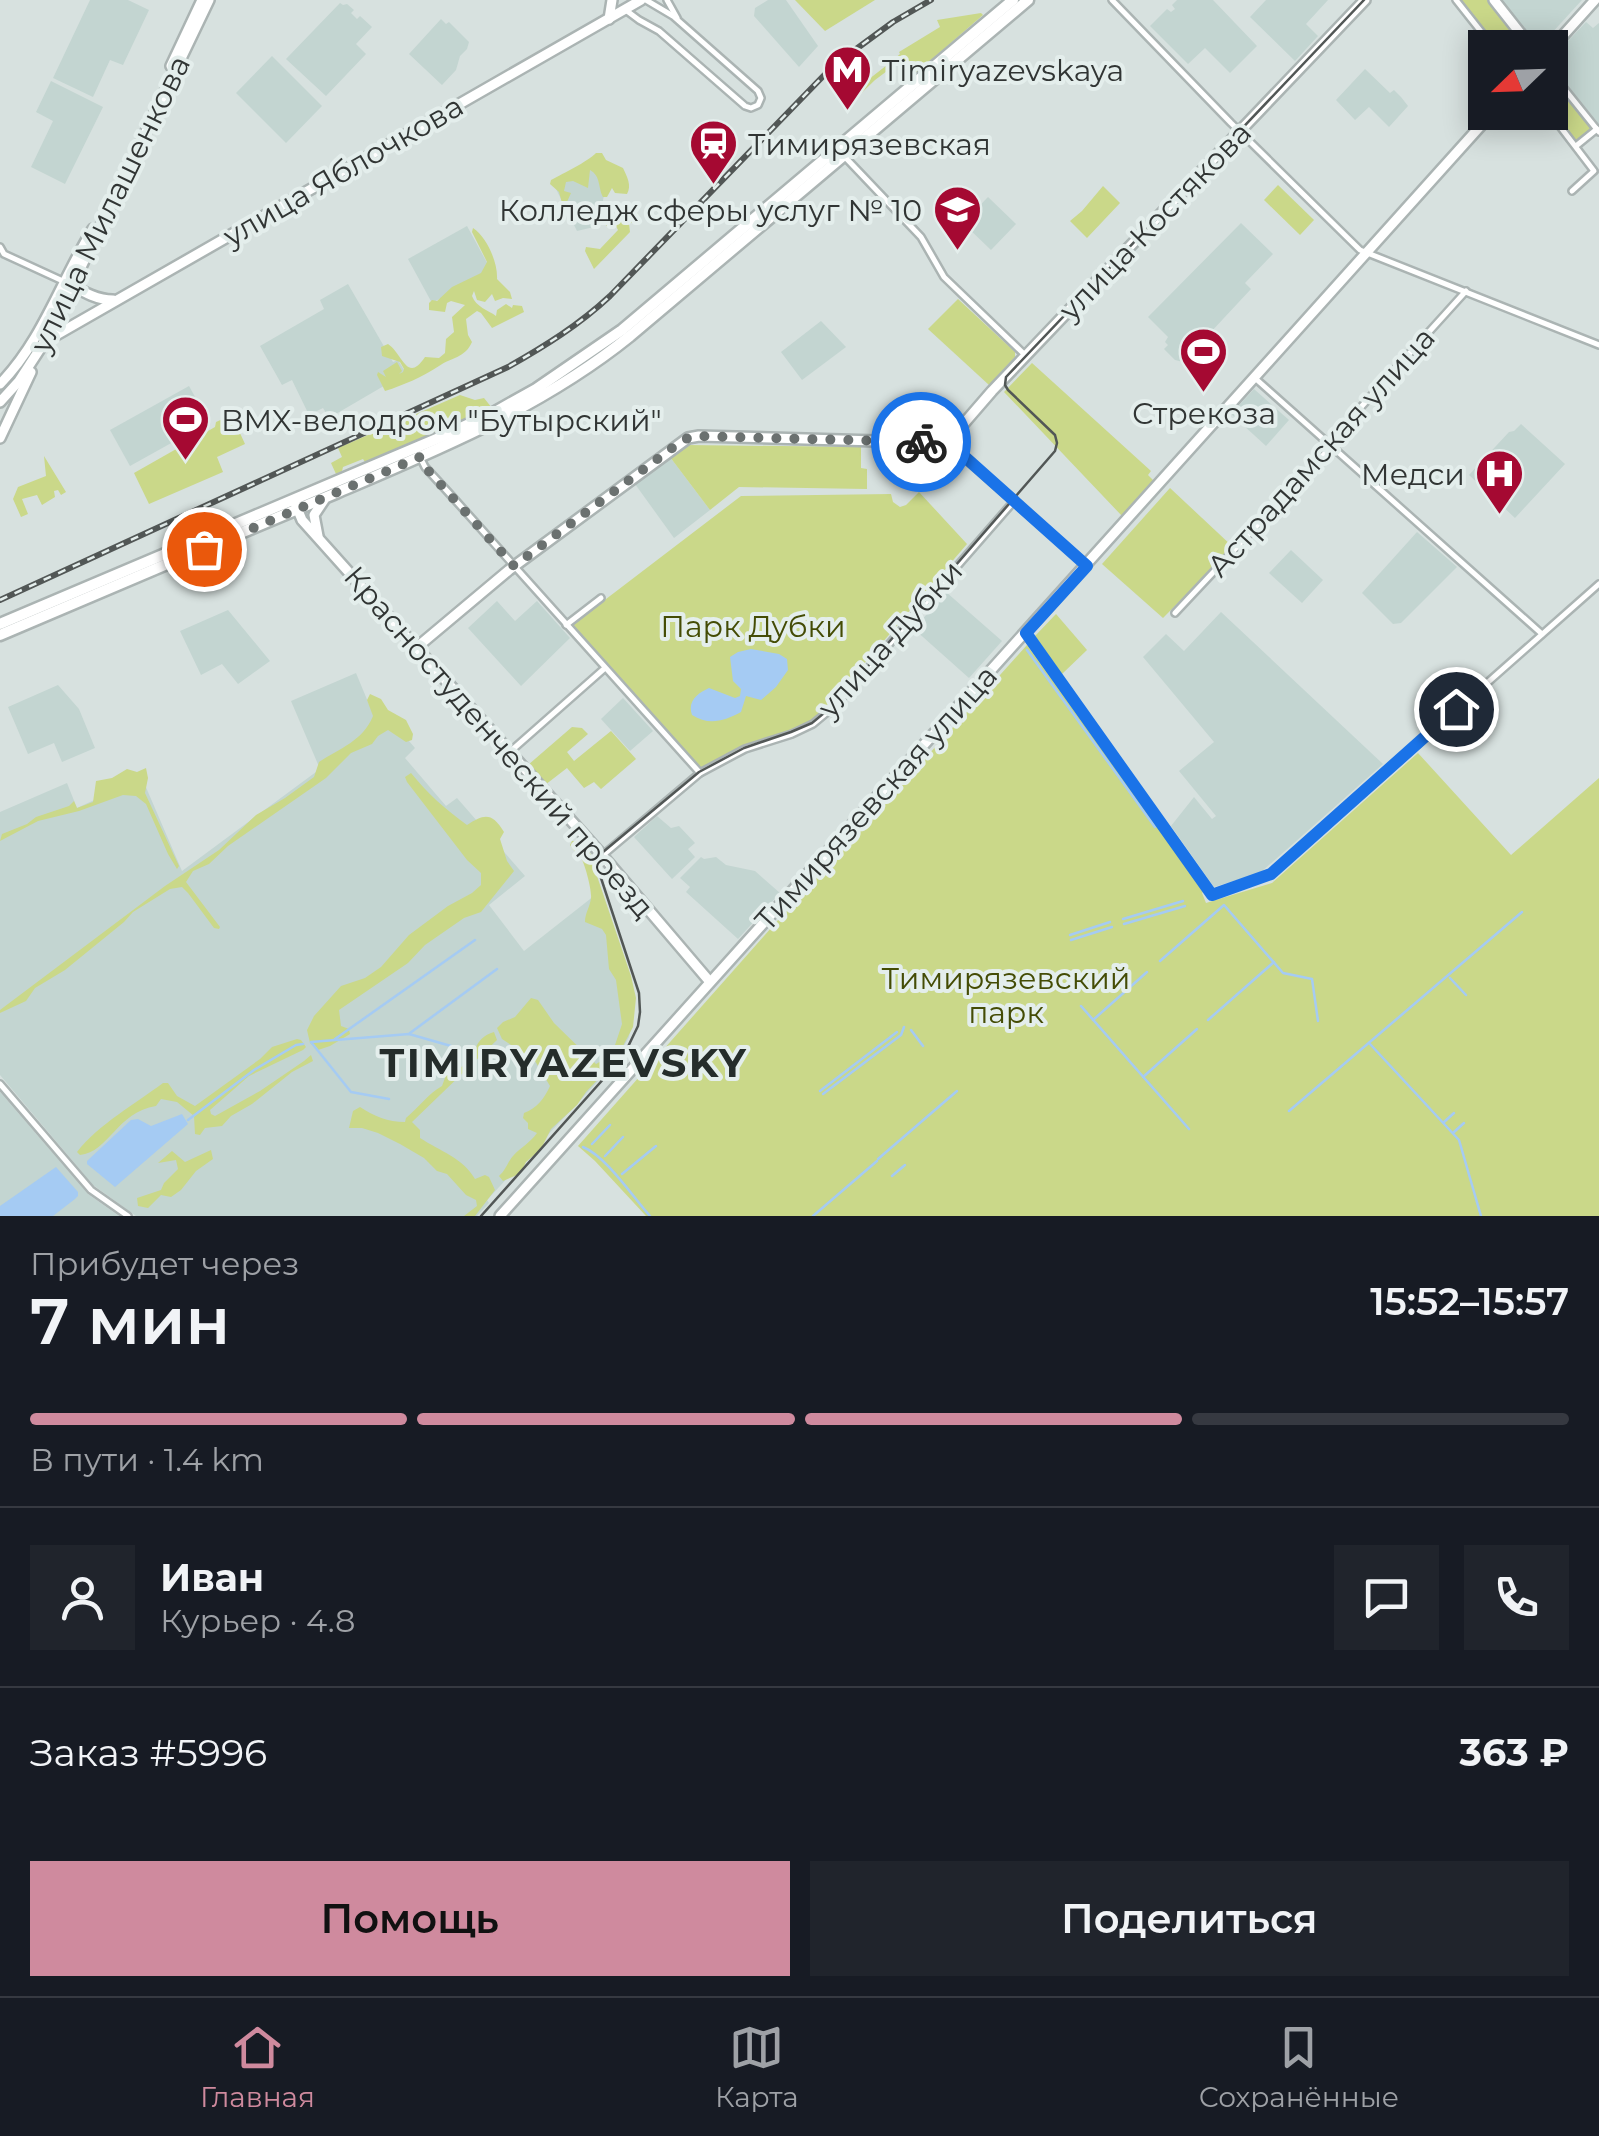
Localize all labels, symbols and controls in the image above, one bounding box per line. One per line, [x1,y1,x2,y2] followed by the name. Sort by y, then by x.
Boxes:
[1468,30,1568,130] north arrow
[1468,30,1568,130] map controls
[821,44,873,112] metro station icon: Timiryazevskaya
[22,49,198,359] street label: улица Милашенкова
[882,52,1124,89] place label: Timiryazevskaya
[216,87,470,255] street label: улица Яблочкова
[1050,114,1259,328] street label: улица Костякова
[687,118,739,186] station icon: Тимирязевская
[748,126,991,163] place label: Тимирязевская
[931,184,983,252] school or university icon: Колледж сферы услуг № 10
[499,192,922,229] place label: Колледж сферы услуг № 10
[1199,320,1443,584] street label: Астрадамская улица
[1178,326,1230,394] sports icon: Стрекоза
[871,392,971,492] courier
[160,394,212,462] sports icon: BMX-велодром "Бутырский"
[1132,395,1276,432] place label: Стрекоза
[221,402,662,439] place label: BMX-велодром "Бутырский"
[894,415,949,470] icon: bike
[1474,448,1526,516] hospital icon: Медси
[1361,456,1465,493] place label: Медси
[162,507,247,592] pin
[177,522,232,577] icon: bag
[809,553,970,726] street label: улица Дубки
[336,559,662,925] street label: Красностуденческий проезд
[660,608,846,645] park label: Парк Дубки
[747,658,1005,938] street label: Тимирязевская улица
[1414,667,1499,752] pin
[1429,682,1484,737] icon: home
[882,960,1130,1031] park label: Тимирязевский парк
[380,1038,748,1087] district label: TIMIRYAZEVSKY
[30,1244,299,1283] text: Прибудет через
[1370,1278,1569,1325] text: 15:52–15:57
[30,1281,230,1360] text: 7 мин
[30,1440,264,1479] text: В пути · 1.4 km
[30,1545,135,1650] button: person
[1334,1545,1439,1650] button: chat
[1464,1545,1569,1650] button: phone
[160,1554,264,1601] text: Иван
[160,1601,355,1640] text: Курьер · 4.8
[30,1729,267,1776] text: Заказ #5996
[1460,1729,1569,1776] text: 363 ₽
[30,1861,790,1976] button: Помощь
[810,1861,1569,1976] button: Поделиться
[200,2020,315,2114] tab: Главная
[715,2020,799,2114] tab: Карта
[1199,2020,1399,2114] tab: Сохранённые

